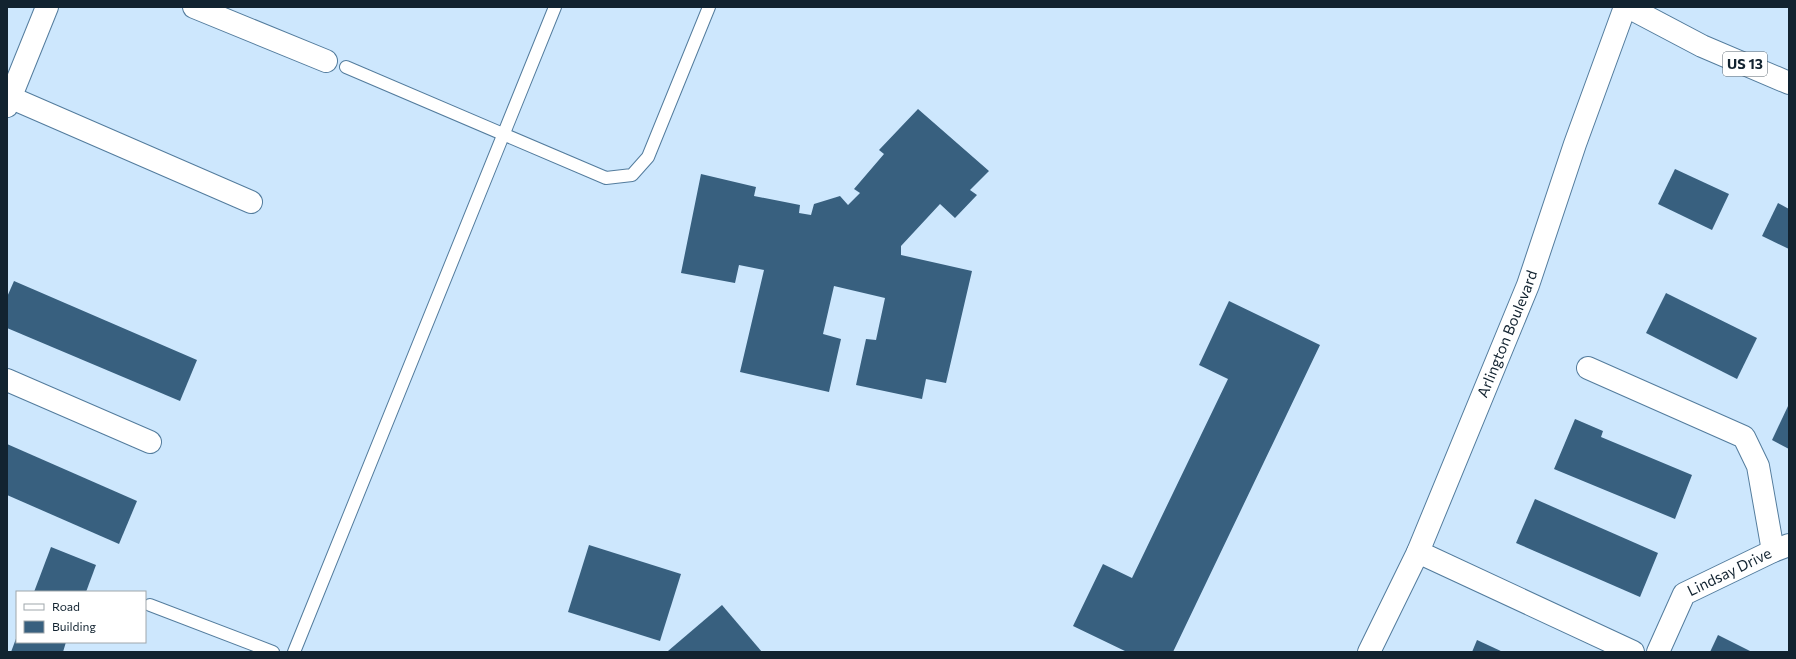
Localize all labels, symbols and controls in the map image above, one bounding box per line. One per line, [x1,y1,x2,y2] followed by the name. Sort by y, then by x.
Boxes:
[1723,52,1767,76] road number: US 13
[1473,268,1540,400] street label: Arlington Boulevard
[1684,543,1774,599] street label: Lindsay Drive
[16,591,146,643] legend
[52,599,80,613] text: Road
[52,619,96,633] text: Building

